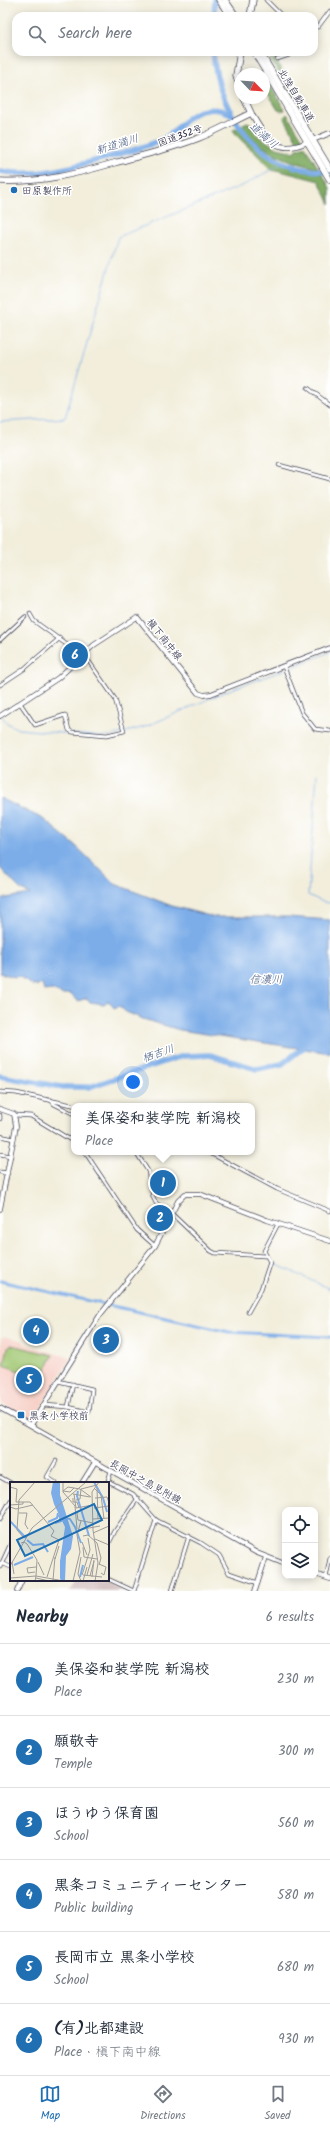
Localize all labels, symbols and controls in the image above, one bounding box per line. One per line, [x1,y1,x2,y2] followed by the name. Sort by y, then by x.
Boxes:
[12,12,318,56] search box
[58,22,132,46] text: Search here
[26,23,48,45] icon: search
[274,66,318,125] street label: 北陸自動車道
[234,68,270,104] north arrow
[245,118,282,153] water label: 道満川
[156,120,205,151] street label: 国道352号
[94,130,141,160] water label: 新道満川
[22,183,72,199] place label: 田原製作所
[9,185,19,195] marker: 田原製作所
[142,615,186,664] street label: 槇下南中線
[62,640,88,670] pin: 6
[250,971,283,989] water label: 信濃川
[140,1040,177,1068] water label: 栖吉川
[123,1072,143,1092] your location
[71,1103,255,1155] popup
[85,1107,241,1131] text: 美保姿和装学院 新潟校
[85,1131,113,1152] text: Place
[150,1168,176,1198] pin: 1
[147,1203,173,1233] pin: 2
[23,1316,49,1346] pin: 4
[93,1325,119,1355] pin: 3
[16,1365,42,1395] pin: 5
[29,1408,89,1424] place label: 黒条小学校前
[16,1410,26,1420] marker: 黒条小学校前
[107,1455,184,1508] street label: 長岡中之島見附線
[10,1482,109,1581] inset map
[282,1507,318,1579] map controls
[282,1507,318,1543] button: locate
[282,1543,318,1579] button: layers
[16,1604,68,1631] text: Nearby
[266,1607,314,1628] text: 6 results
[54,1658,210,1682] text: 美保姿和装学院 新潟校
[27,1669,31,1690] text: 1
[277,1669,314,1690] text: 230 m
[54,1682,82,1703] text: Place
[54,1730,99,1754] text: 願敬寺
[25,1741,33,1762] text: 2
[278,1741,314,1762] text: 300 m
[54,1754,92,1775] text: Temple
[54,1802,159,1826] text: ほうゆう保育園
[25,1813,33,1834] text: 3
[278,1813,314,1834] text: 560 m
[54,1826,89,1847] text: School
[54,1874,248,1898] text: 黒条コミュニティーセンター
[25,1885,33,1906] text: 4
[277,1885,314,1906] text: 580 m
[54,1898,133,1919] text: Public building
[54,1946,195,1970] text: 長岡市立 黒条小学校
[26,1957,32,1978] text: 5
[277,1957,314,1978] text: 680 m
[54,1970,89,1991] text: School
[54,2017,144,2041] text: (有)北都建設
[25,2029,33,2050] text: 6
[278,2029,314,2050] text: 930 m
[54,2042,160,2063] text: Place · 槇下南中線
[39,2083,61,2125] tab: Map
[140,2083,186,2125] tab: Directions
[265,2083,291,2125] tab: Saved

